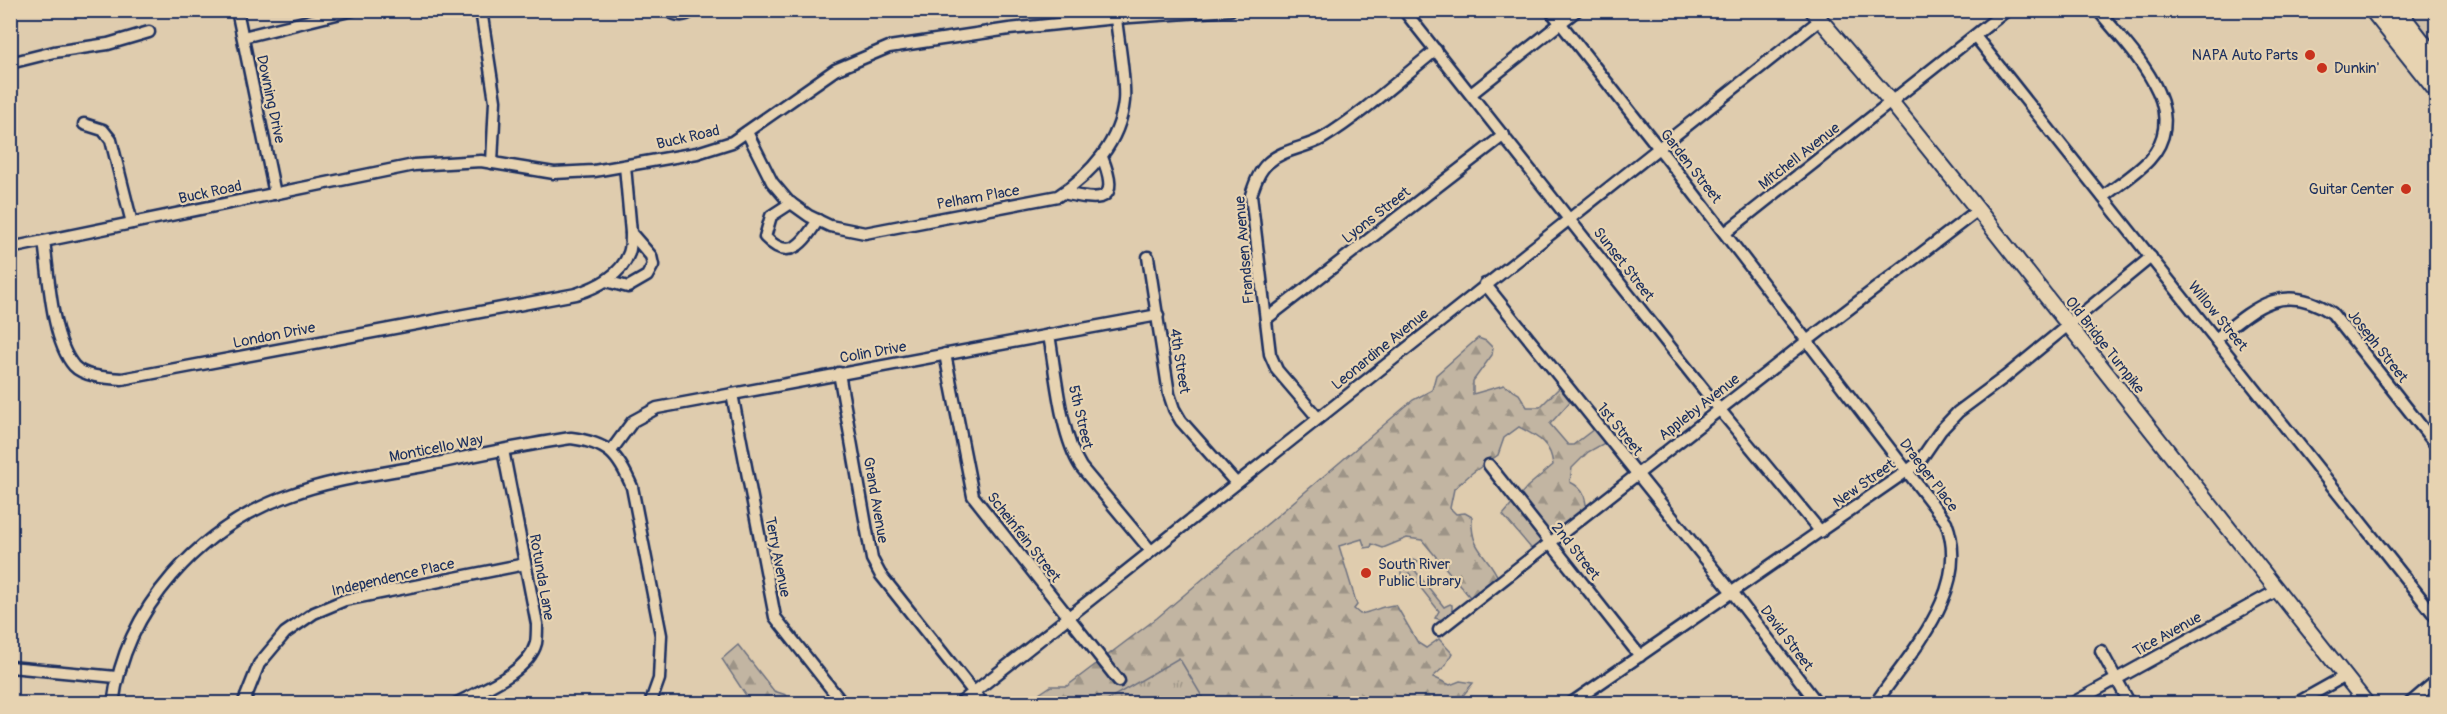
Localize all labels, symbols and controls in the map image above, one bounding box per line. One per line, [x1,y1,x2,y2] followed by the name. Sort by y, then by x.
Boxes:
[2192,46,2298,65] place label: NAPA Auto Parts
[2303,48,2317,62] marker: NAPA Auto Parts
[252,53,289,146] street label: Downing Drive
[2334,59,2379,78] place label: Dunkin'
[2315,61,2329,75] marker: Dunkin'
[1755,118,1844,194] street label: Mitchell Avenue
[655,121,722,154] street label: Buck Road
[1656,125,1726,208] street label: Garden Street
[177,177,243,208] street label: Buck Road
[2309,180,2395,199] place label: Guitar Center
[935,181,1022,214] street label: Pelham Place
[1338,182,1415,248] street label: Lyons Street
[2399,182,2413,196] marker: Guitar Center
[1230,195,1259,305] street label: Frandsen Avenue
[1589,224,1659,306] street label: Sunset Street
[2184,277,2252,356] street label: Willow Street
[2061,293,2149,398] street label: Old Bridge Turnpike
[1328,304,1433,394] street label: Leonardine Avenue
[2343,306,2413,387] street label: Joseph Street
[231,318,318,353] street label: London Drive
[1165,327,1194,396] street label: 4th Street
[838,337,908,368] street label: Colin Drive
[1655,369,1744,445] street label: Appleby Avenue
[1064,383,1097,452] street label: 5th Street
[1593,399,1647,460] street label: 1st Street
[387,430,485,467] street label: Monticello Way
[1895,435,1963,516] street label: Draeger Place
[1830,455,1900,512] street label: New Street
[859,456,893,545] street label: Grand Avenue
[982,488,1065,587] street label: Scheinfein Street
[760,515,795,599] street label: Terry Avenue
[1547,519,1605,585] street label: 2nd Street
[525,532,559,622] street label: Rotunda Lane
[330,554,457,601] street label: Independence Place
[1378,555,1461,591] place label: South River Public Library
[1359,566,1373,580] marker: South River Public Library
[1756,602,1818,676] street label: David Street
[2130,608,2205,661] street label: Tice Avenue

